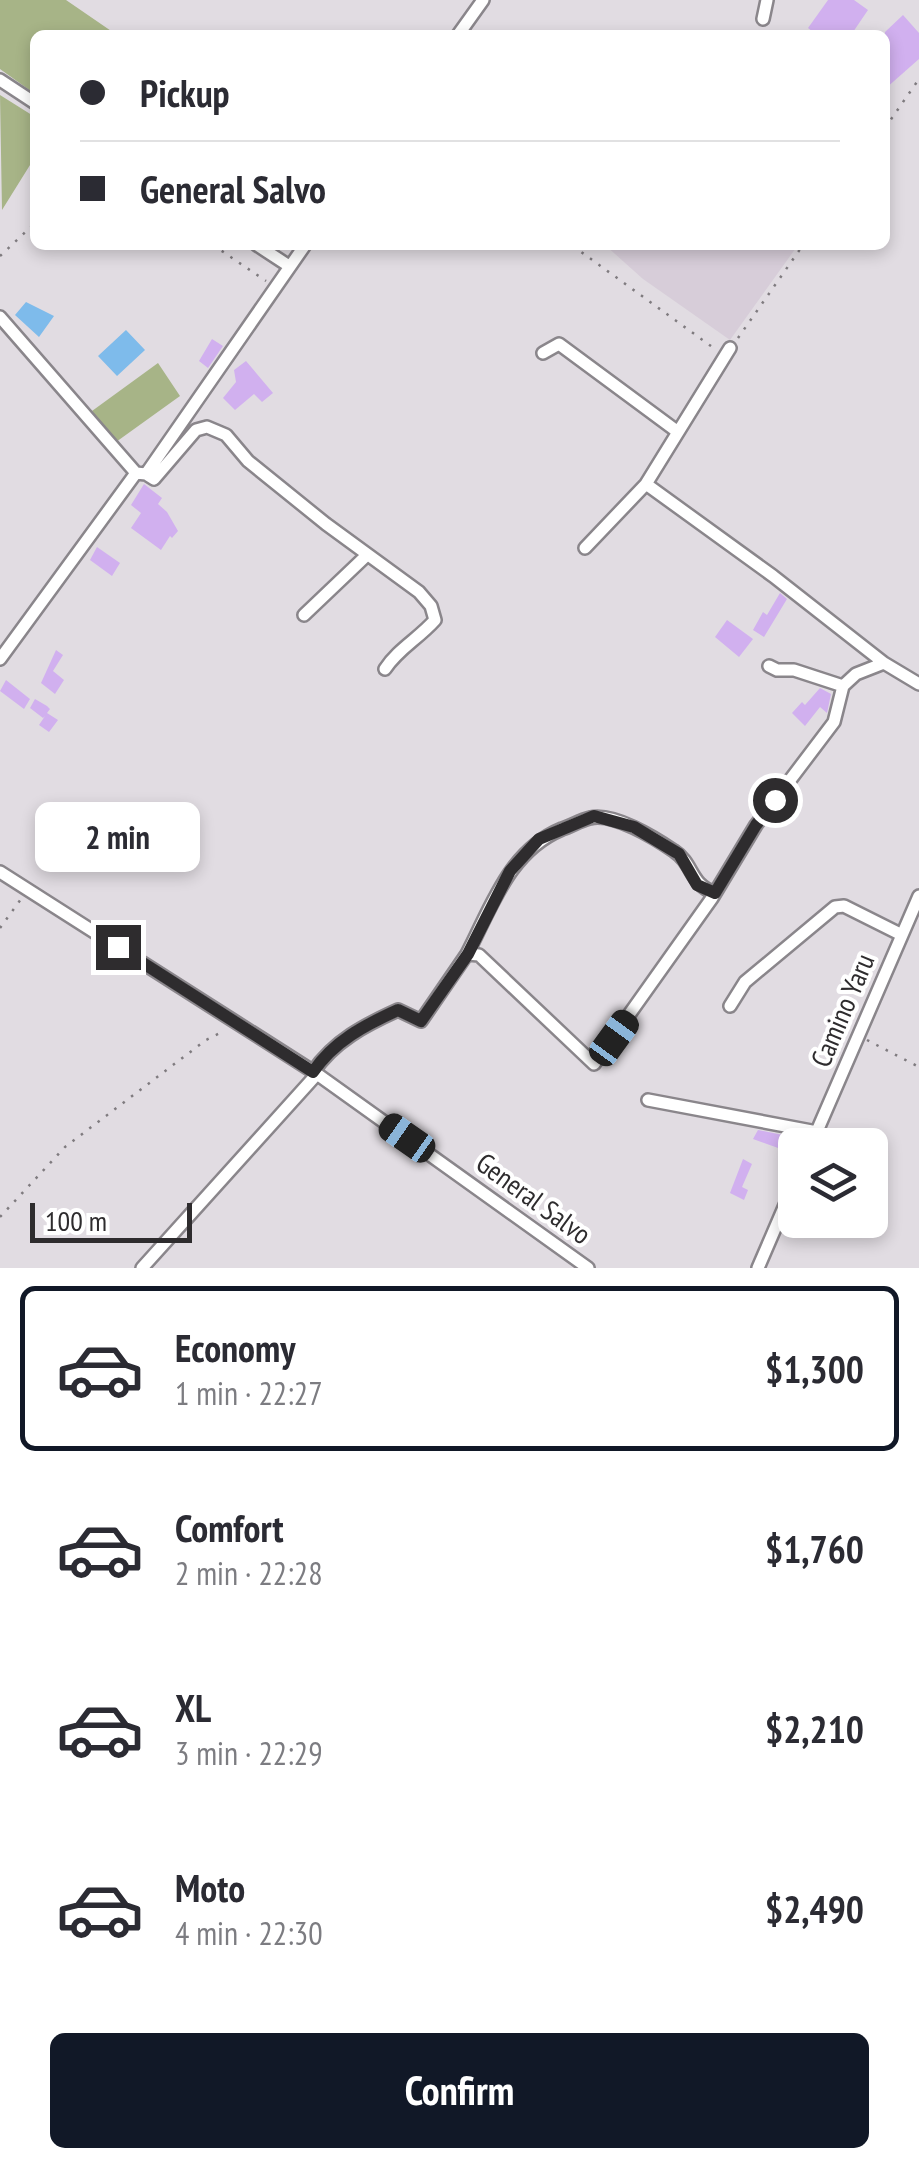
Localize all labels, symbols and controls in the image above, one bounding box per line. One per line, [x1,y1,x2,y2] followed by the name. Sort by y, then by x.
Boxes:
[140,68,230,117] text: Pickup
[140,164,326,213] text: General Salvo
[753,778,798,823] route start
[36,802,200,872] callout: 2 min
[85,816,150,858] text: 2 min
[96,925,141,970] route end
[802,948,882,1072] street label: Camino Yaru
[584,1005,644,1071] car
[374,1109,440,1167] car
[778,1128,888,1238] map controls
[778,1128,888,1238] button: layers
[469,1144,599,1252] street label: General Salvo
[30,1198,192,1242] scale bar
[45,1202,107,1239] text: 100 m
[175,1323,295,1372] text: Economy
[55,1324,145,1414] icon: car
[765,1344,864,1393] text: $1,300
[175,1372,323,1414] text: 1 min · 22:27
[175,1503,284,1552] text: Comfort
[55,1504,145,1594] icon: car
[765,1524,864,1573] text: $1,760
[175,1552,323,1594] text: 2 min · 22:28
[175,1683,211,1732] text: XL
[55,1684,145,1774] icon: car
[765,1704,864,1753] text: $2,210
[175,1732,323,1774] text: 3 min · 22:29
[175,1863,245,1912] text: Moto
[55,1864,145,1954] icon: car
[765,1884,864,1933] text: $2,490
[175,1912,323,1954] text: 4 min · 22:30
[50,2033,869,2148] button: Confirm

